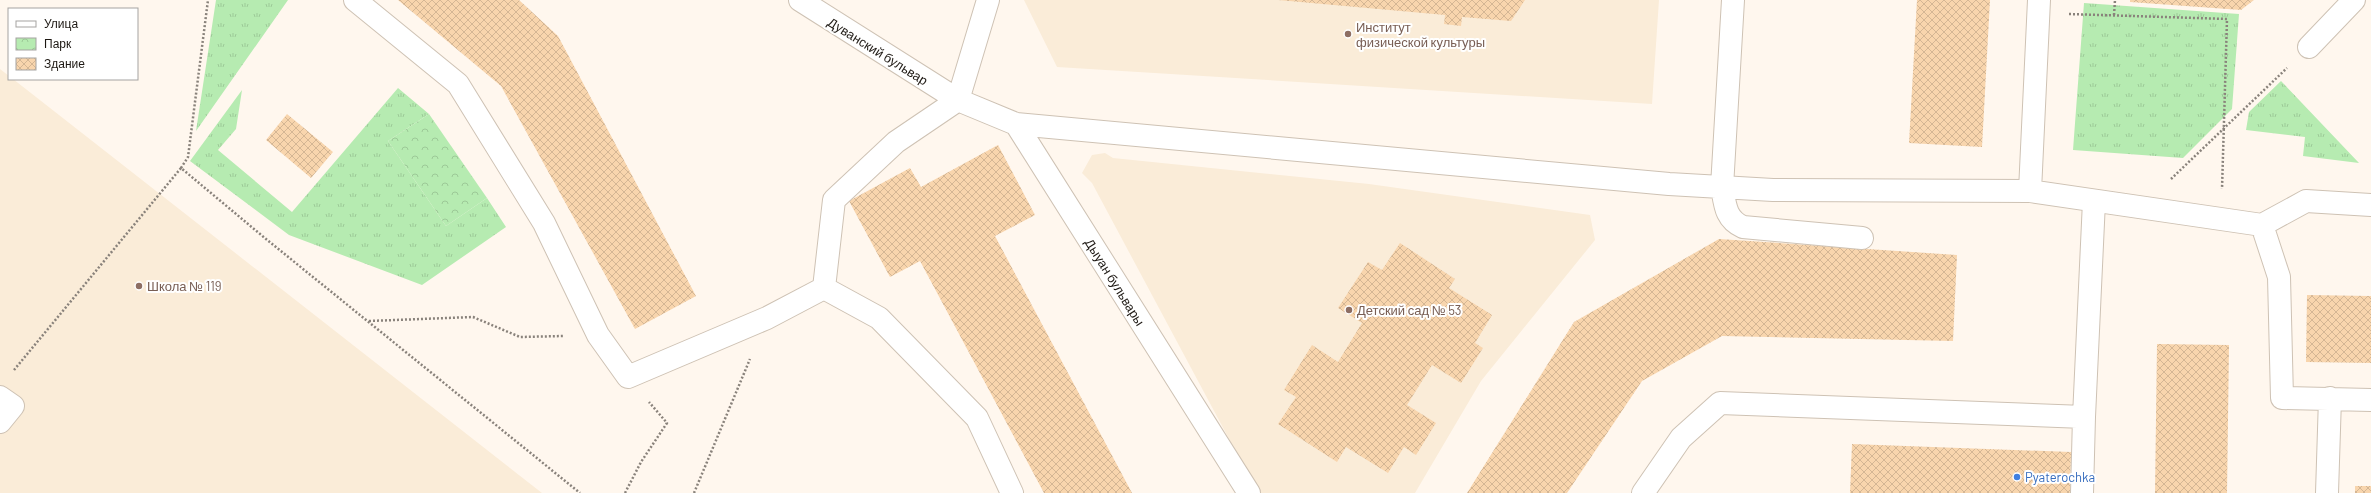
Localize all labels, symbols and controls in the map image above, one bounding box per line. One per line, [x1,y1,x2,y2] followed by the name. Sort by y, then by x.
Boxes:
[8,8,138,80] legend
[825,14,931,88] street label: Дуванский бульвар
[44,16,78,31] text: Улица
[1356,19,1485,50] place label: Институт физической культуры
[1343,29,1353,39] marker: Институт физической культуры
[44,36,72,51] text: Парк
[44,56,85,71] text: Здание
[1082,235,1148,329] street label: Дыуан бульвары
[147,278,222,294] place label: Школа № 119
[134,281,144,291] marker: Школа № 119
[1357,302,1462,318] place label: Детский сад № 53
[1344,305,1354,315] marker: Детский сад № 53
[2025,469,2095,485] place label: Pyaterochka
[2012,472,2022,482] marker: Pyaterochka

